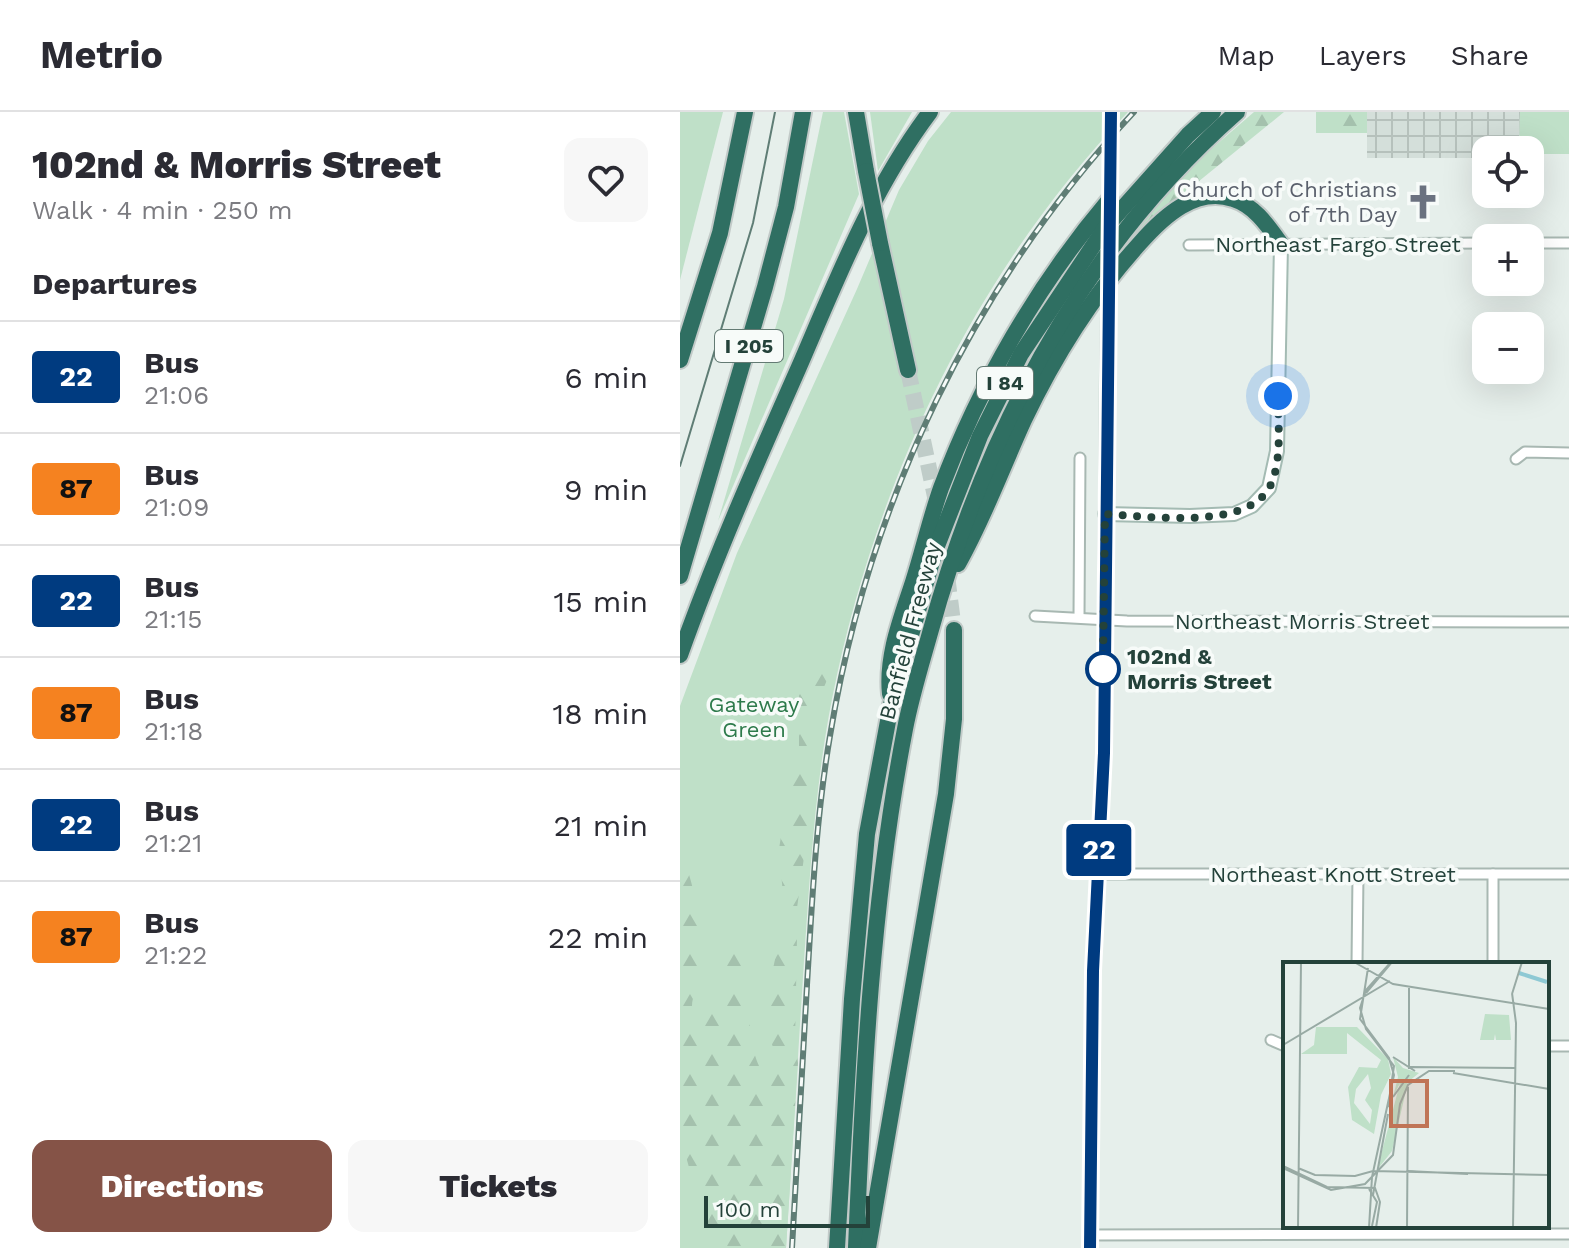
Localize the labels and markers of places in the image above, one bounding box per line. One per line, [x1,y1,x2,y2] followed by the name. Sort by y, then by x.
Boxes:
[1177,177,1398,227] place label: Church of Christians of 7th Day
[1404,183,1442,221] church icon: Church of Christians of 7th Day
[1127,644,1272,694] place label: 102nd & Morris Street
[1086,652,1120,686] marker: 102nd & Morris Street

